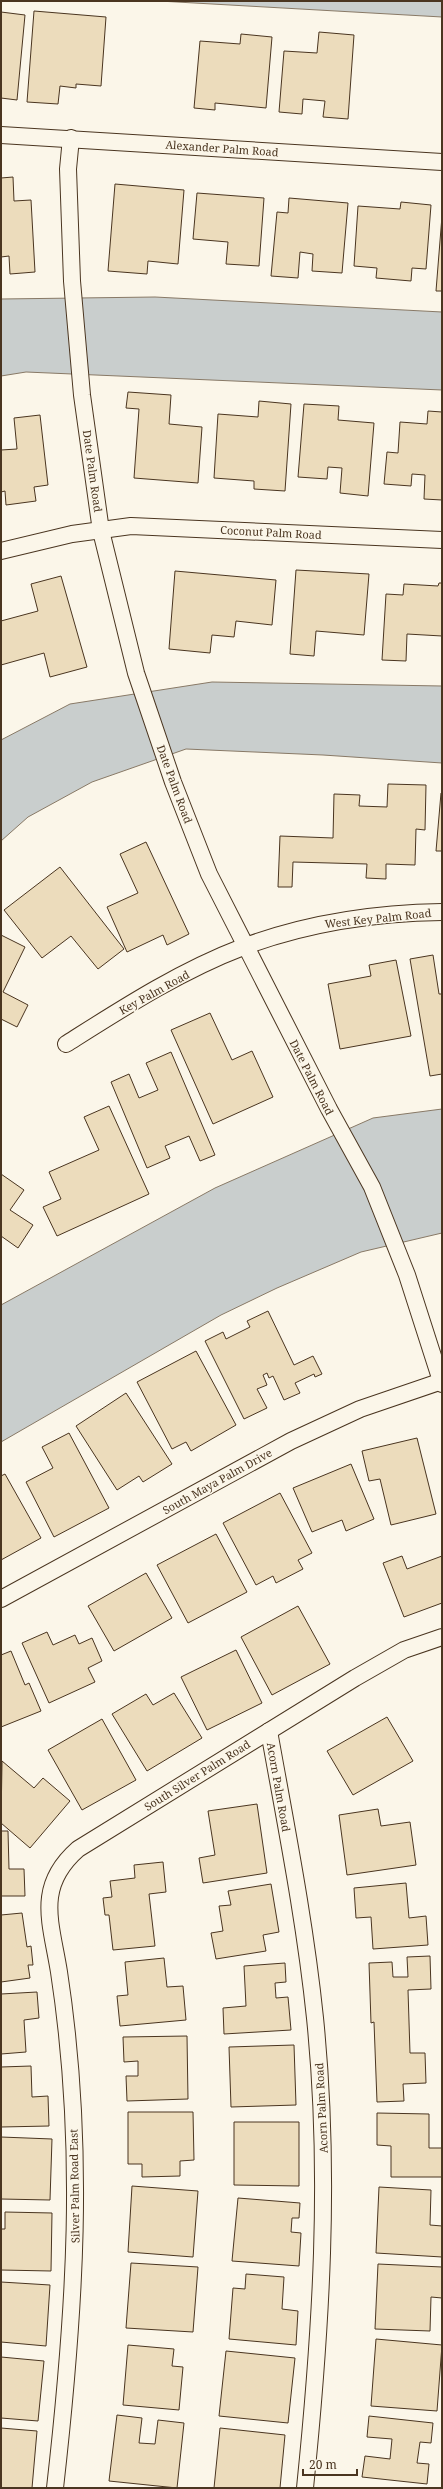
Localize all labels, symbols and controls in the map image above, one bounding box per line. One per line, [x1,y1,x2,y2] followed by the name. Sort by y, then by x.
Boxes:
[165,137,279,159] street label: Alexander Palm Road
[80,429,106,513] street label: Date Palm Road
[220,522,322,542] street label: Coconut Palm Road
[154,743,196,826] street label: Date Palm Road
[324,905,432,931] street label: West Key Palm Road
[116,966,192,1018] street label: Key Palm Road
[287,1037,338,1118] street label: Date Palm Road
[160,1445,275,1517] street label: South Maya Palm Drive
[141,1736,253,1814] street label: South Silver Palm Road
[264,1741,294,1833] street label: Acorn Palm Road
[311,2062,331,2154] street label: Acorn Palm Road
[66,2129,82,2243] street label: Silver Palm Road East
[303,2451,357,2477] scale bar
[309,2456,337,2473] text: 20 m

